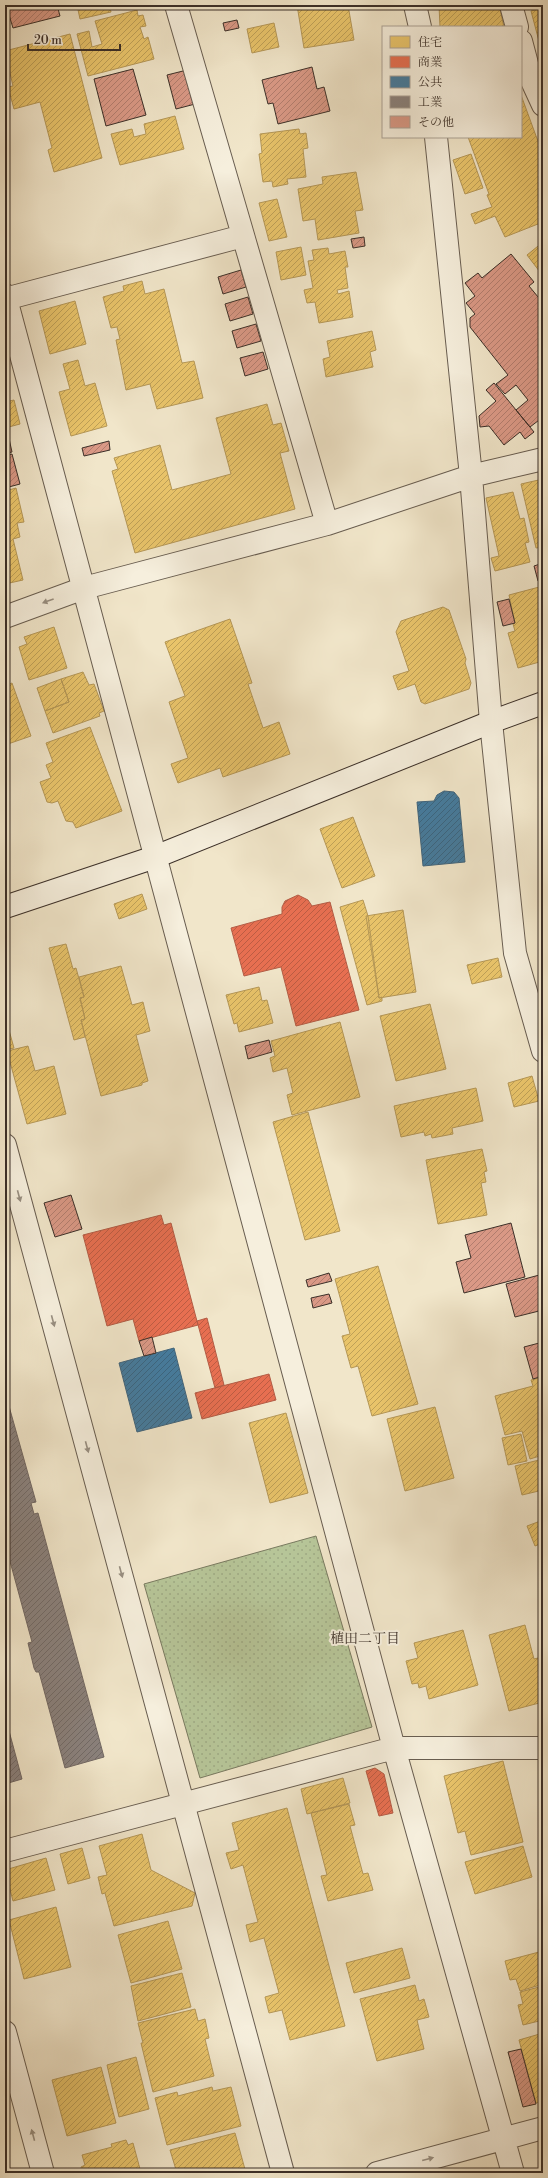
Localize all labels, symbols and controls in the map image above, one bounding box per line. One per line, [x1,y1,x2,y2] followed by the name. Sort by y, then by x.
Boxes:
[28,26,120,52] scale bar
[382,26,522,138] legend
[34,33,62,48] text: 20 m
[418,35,442,50] text: 住宅
[418,55,442,70] text: 商業
[418,75,442,90] text: 公共
[418,95,442,110] text: 工業
[418,115,454,130] text: その他
[41,598,53,604] one-way arrow
[16,1190,22,1202] one-way arrow
[50,1316,56,1328] one-way arrow
[84,1441,90,1453] one-way arrow
[118,1566,124,1579] one-way arrow
[330,1630,400,1648] district label: 植田二丁目
[30,2129,36,2141] one-way arrow
[423,2156,435,2162] one-way arrow

